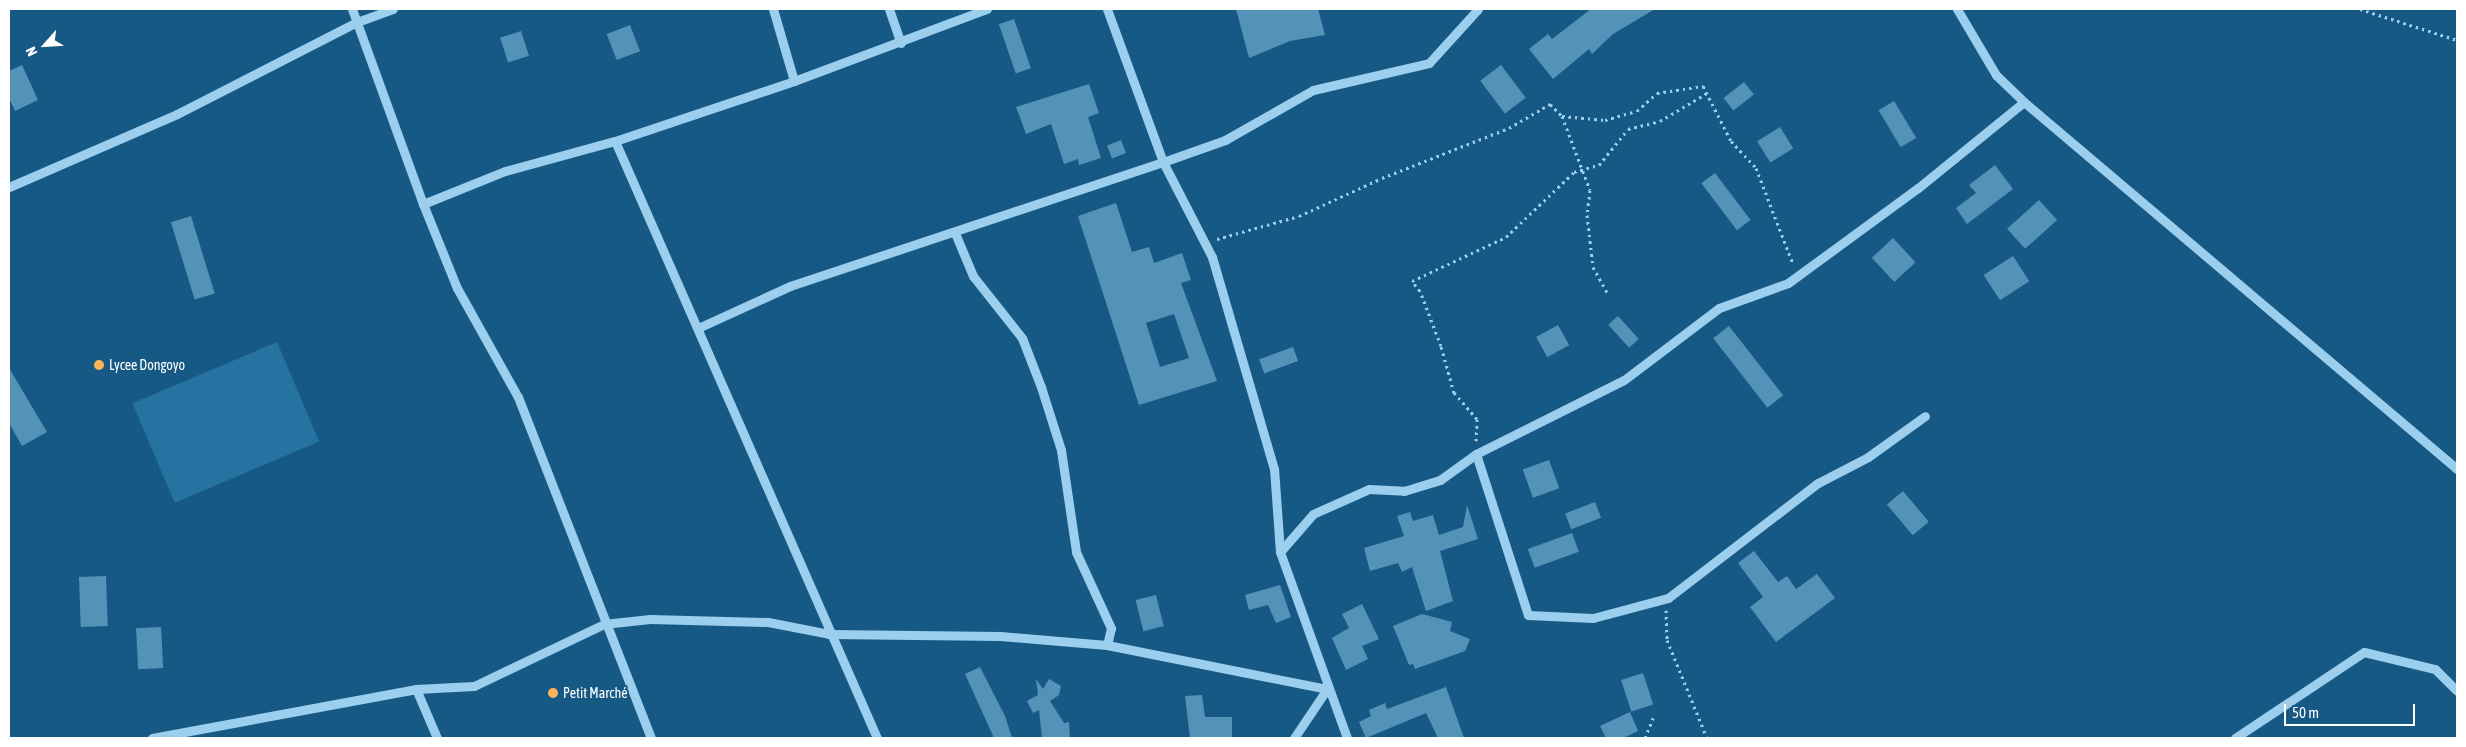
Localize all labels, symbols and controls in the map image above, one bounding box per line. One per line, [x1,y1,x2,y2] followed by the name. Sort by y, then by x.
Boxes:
[20,20,70,70] north arrow
[23,44,41,59] text: N
[109,357,185,373] place label: Lycee Dongoyo
[93,359,105,371] marker: Lycee Dongoyo
[563,685,628,701] place label: Petit Marché
[547,687,559,699] marker: Petit Marché
[2286,694,2417,726] scale bar
[2292,704,2319,721] text: 50 m

